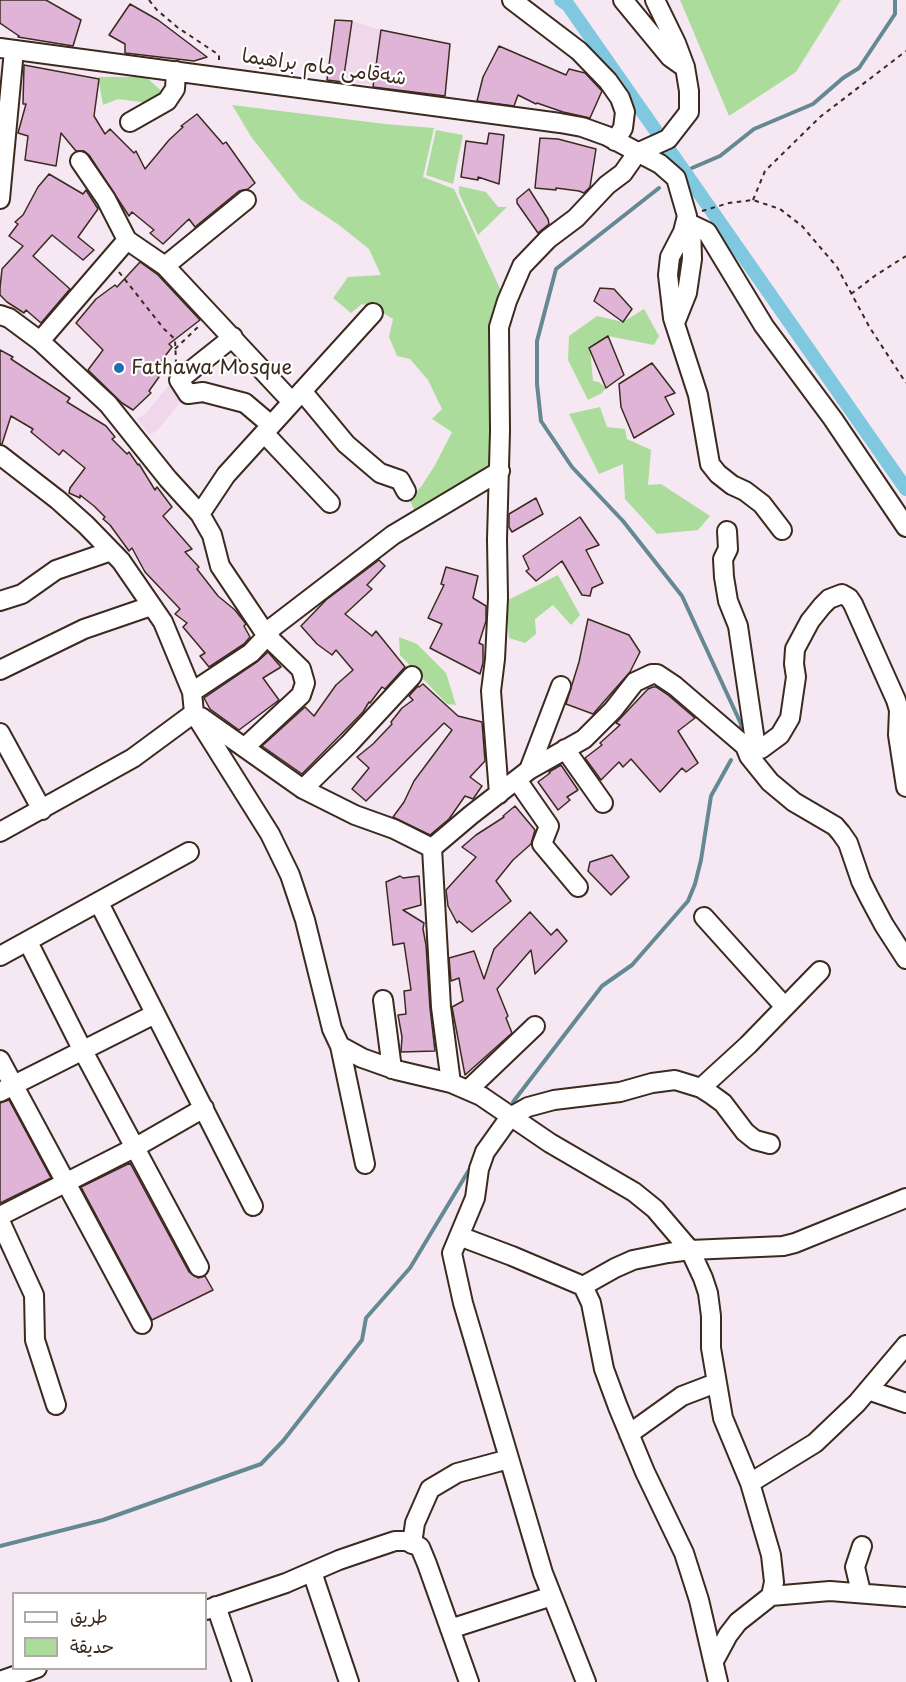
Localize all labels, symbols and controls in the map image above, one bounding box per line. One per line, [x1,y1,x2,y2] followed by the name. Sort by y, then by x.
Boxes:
[240,45,408,91] street label: شەقامی مام براهیما
[131,356,292,380] place label: Fathawa Mosque
[112,361,126,375] marker: Fathawa Mosque
[12,1592,207,1670] legend
[70,1602,108,1629] text: طريق
[70,1632,114,1659] text: حديقة

